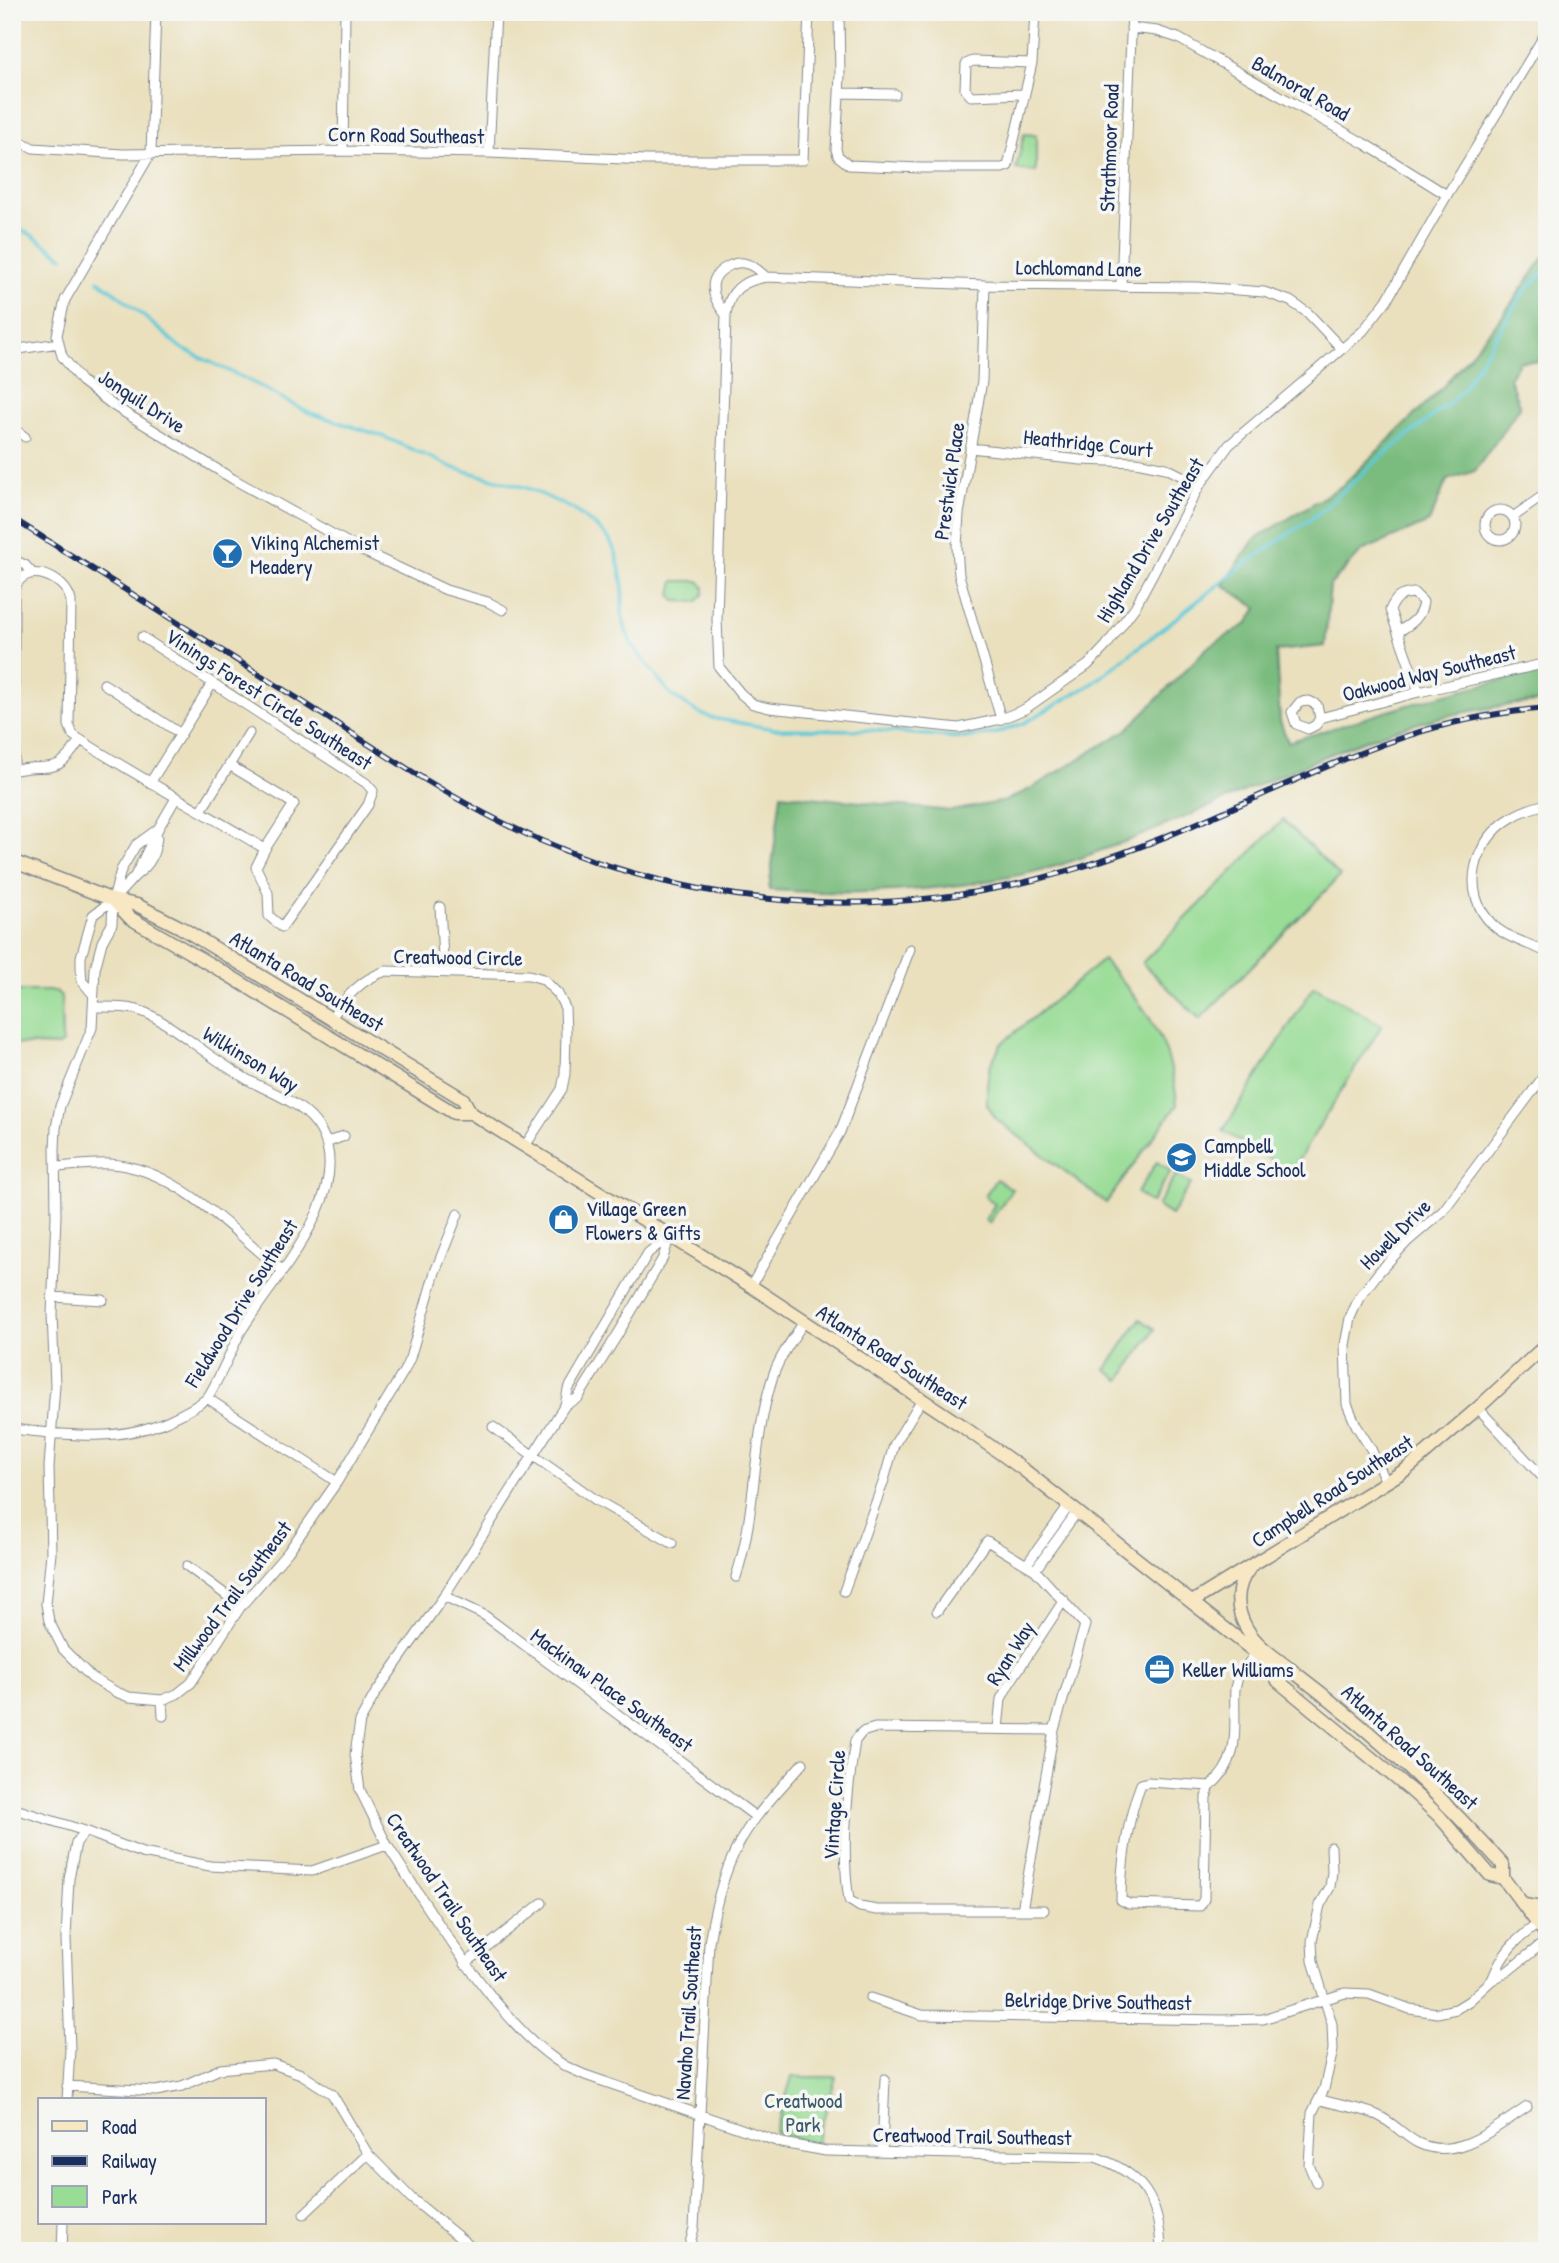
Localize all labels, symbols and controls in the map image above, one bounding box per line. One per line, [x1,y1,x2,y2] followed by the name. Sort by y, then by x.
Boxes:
[1247,48,1355,128] street label: Balmoral Road
[1092,84,1126,212] street label: Strathmoor Road
[328,119,485,151] street label: Corn Road Southeast
[1016,252,1142,284] street label: Lochlomand Lane
[93,362,191,440] street label: Jonquil Drive
[926,420,972,542] street label: Prestwick Place
[1022,422,1155,464] street label: Heathridge Court
[1089,451,1211,628] street label: Highland Drive Southeast
[250,528,380,581] place label: Viking Alchemist Meadery
[210,537,244,571] bar icon: Viking Alchemist Meadery
[160,621,379,777] street label: Vinings Forest Circle Southeast
[1339,637,1519,709] street label: Oakwood Way Southeast
[225,924,390,1039] street label: Atlanta Road Southeast
[393,941,523,973] street label: Creatwood Circle
[198,1019,304,1099] street label: Wilkinson Way
[1204,1131,1306,1184] place label: Campbell Middle School
[1164,1140,1198,1174] school or university icon: Campbell Middle School
[1353,1192,1437,1276] street label: Howell Drive
[585,1194,701,1247] place label: Village Green Flowers & Gifts
[546,1203,580,1237] shop icon: Village Green Flowers & Gifts
[177,1213,305,1393] street label: Fieldwood Drive Southeast
[811,1297,974,1417] street label: Atlanta Road Southeast
[1245,1427,1419,1554] street label: Campbell Road Southeast
[166,1514,299,1677] street label: Millwood Trail Southeast
[979,1615,1041,1691] street label: Ryan Way
[525,1621,700,1759] street label: Mackinaw Place Southeast
[1142,1652,1176,1686] office icon: Keller Williams
[1182,1655,1294,1684] place label: Keller Williams
[1335,1678,1485,1817] street label: Atlanta Road Southeast
[816,1749,852,1861] street label: Vintage Circle
[379,1806,515,1988] street label: Creatwood Trail Southeast
[667,1924,709,2101] street label: Navaho Trail Southeast
[1004,1985,1192,2017] street label: Belridge Drive Southeast
[764,2086,842,2139] park label: Creatwood Park
[38,2098,266,2224] legend
[102,2112,136,2141] text: Road
[872,2120,1072,2152] street label: Creatwood Trail Southeast
[102,2146,157,2175] text: Railway
[102,2182,137,2211] text: Park

